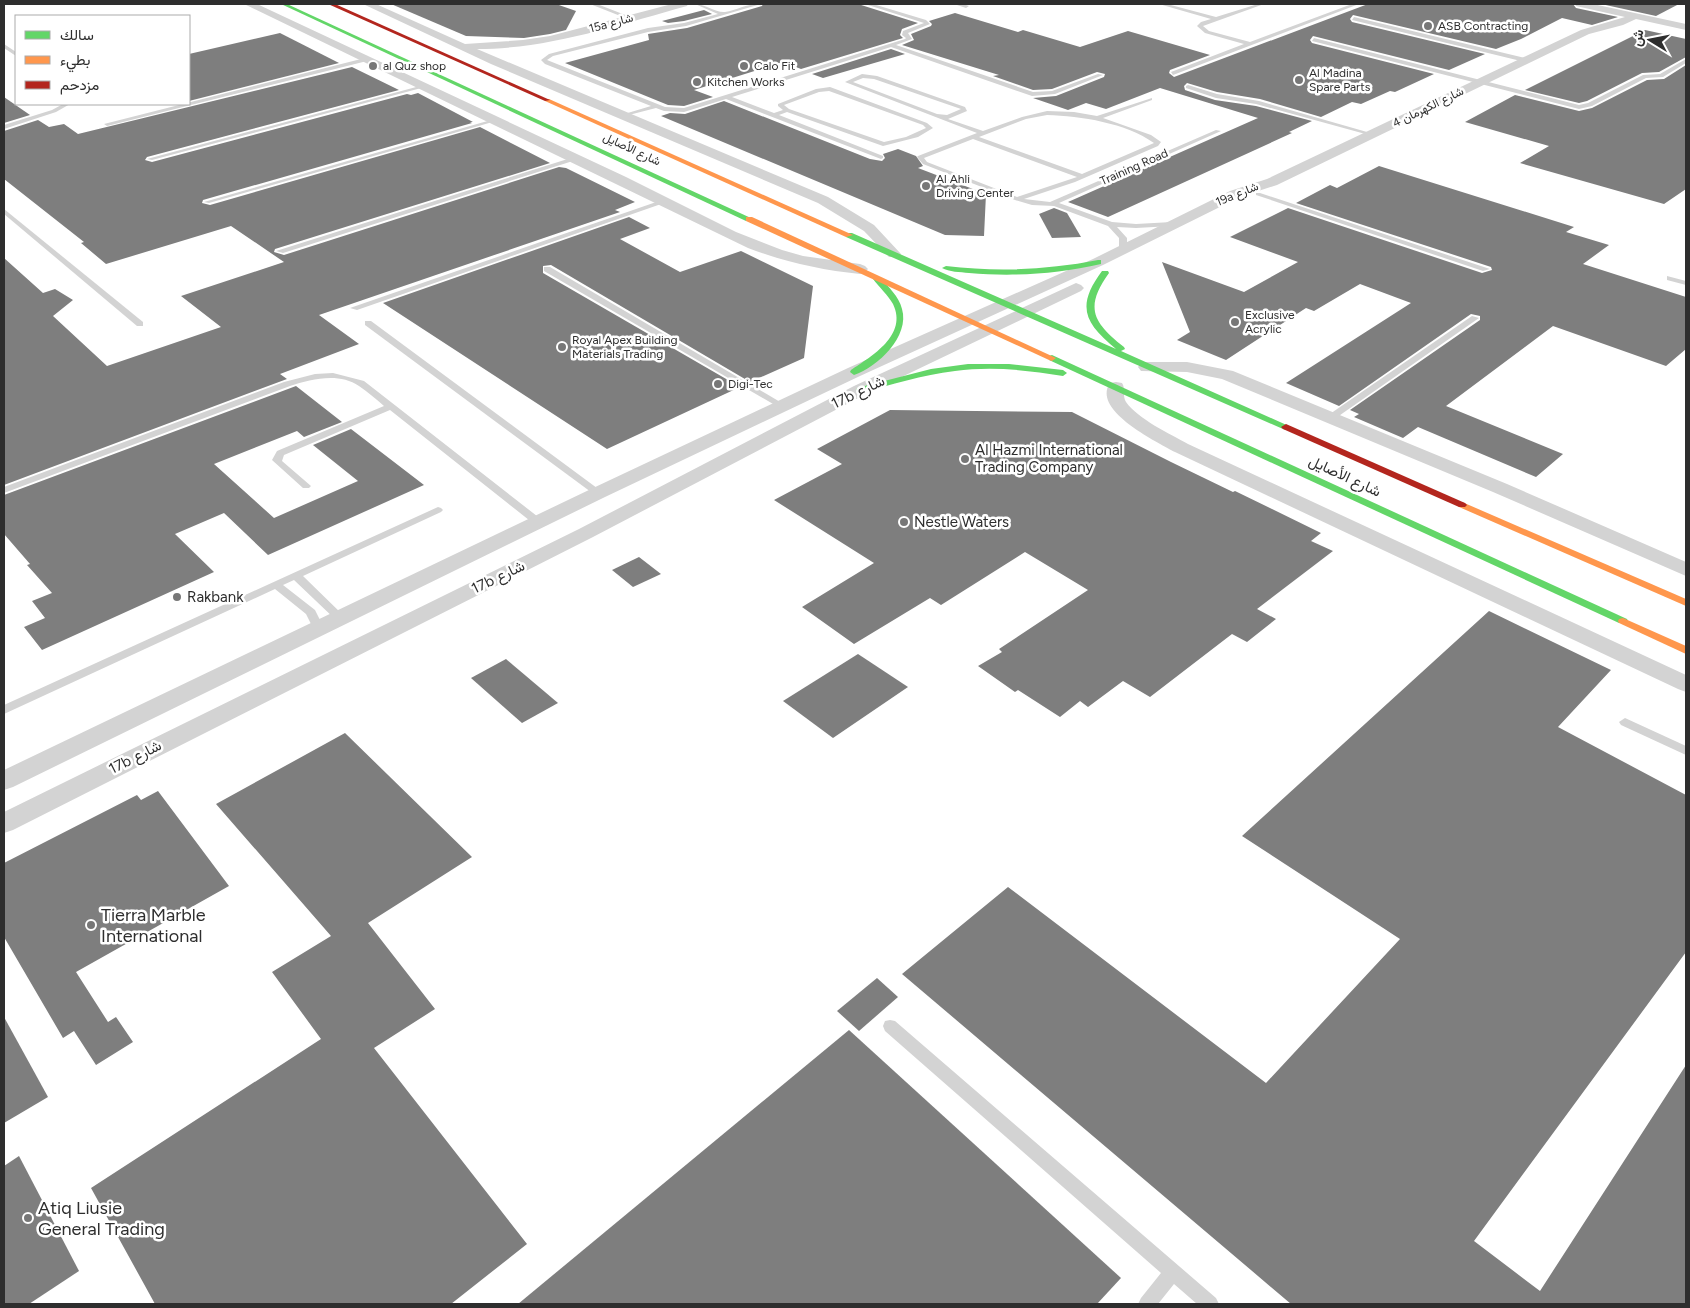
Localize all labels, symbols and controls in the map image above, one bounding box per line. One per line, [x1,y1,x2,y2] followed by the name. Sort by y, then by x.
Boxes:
[587,10,635,38] street label: 15a شارع
[15,15,190,105] legend
[1625,15,1675,65] north arrow
[1438,19,1528,33] place label: ASB Contracting
[1422,20,1434,32] marker: ASB Contracting
[60,26,94,44] text: سالك
[1628,28,1648,48] text: ش
[60,51,90,73] text: بطيء
[383,59,446,73] place label: al Quz shop
[754,59,796,73] place label: Calo Fit
[367,60,379,72] marker: al Quz shop
[738,60,750,72] marker: Calo Fit
[1309,66,1371,94] place label: Al Madina Spare Parts
[1293,74,1305,86] marker: Al Madina Spare Parts
[707,75,785,89] place label: Kitchen Works
[60,76,99,95] text: مزدحم
[691,76,703,88] marker: Kitchen Works
[1390,84,1467,132] street label: شارع الكهرمان 4
[600,130,663,170] street label: شارع الأصايل
[1098,146,1170,188] street label: Training Road
[936,172,1014,200] place label: Al Ahli Driving Center
[1214,179,1261,211] street label: 19a شارع
[920,180,932,192] marker: Al Ahli Driving Center
[1245,308,1295,336] place label: Exclusive Acrylic
[1229,316,1241,328] marker: Exclusive Acrylic
[572,333,678,361] place label: Royal Apex Building Materials Trading
[556,341,568,353] marker: Royal Apex Building Materials Trading
[828,371,889,414] street label: 17b شارع
[728,377,773,391] place label: Digi-Tec
[712,378,724,390] marker: Digi-Tec
[975,441,1123,476] place label: Al Hazmi International Trading Company
[1305,451,1384,502] street label: شارع الأصايل
[959,453,971,465] marker: Al Hazmi International Trading Company
[914,513,1009,531] place label: Nestle Waters
[898,516,910,528] marker: Nestle Waters
[468,556,529,599] street label: 17b شارع
[187,588,244,606] place label: Rakbank
[171,591,183,603] marker: Rakbank
[106,736,166,780] street label: 17b شارع
[101,904,206,947] place label: Tierra Marble International
[85,919,97,931] marker: Tierra Marble International
[38,1197,165,1240] place label: Atiq Liusie General Trading
[22,1212,34,1224] marker: Atiq Liusie General Trading

